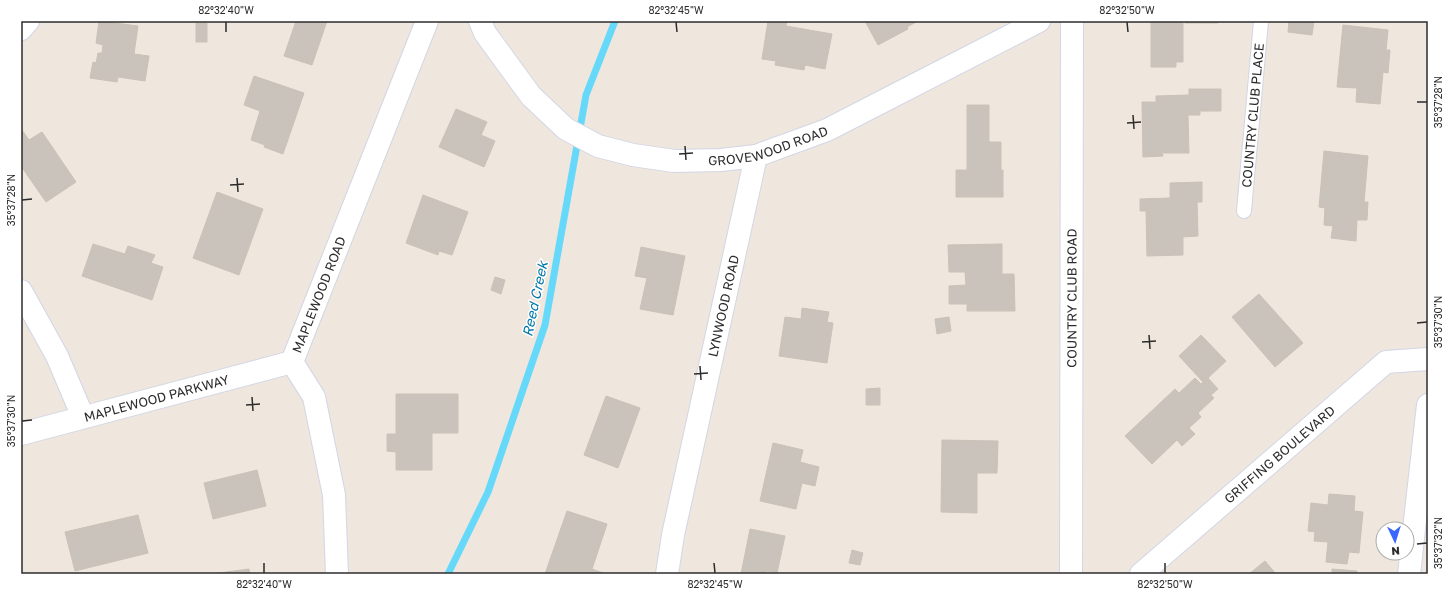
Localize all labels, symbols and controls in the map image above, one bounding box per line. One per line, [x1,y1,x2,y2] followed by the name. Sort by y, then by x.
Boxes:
[198,4,254,16] text: 82°32'40"W
[648,4,704,16] text: 82°32'45"W
[1099,4,1155,16] text: 82°32'50"W
[1238,42,1267,188] street label: COUNTRY CLUB PLACE
[1432,76,1444,128] text: 35°37'28"N
[708,122,830,168] street label: GROVEWOOD ROAD
[5,174,17,226] text: 35°37'28"N
[1063,228,1080,368] street label: COUNTRY CLUB ROAD
[288,234,349,355] street label: MAPLEWOOD ROAD
[704,253,742,358] street label: LYNWOOD ROAD
[518,258,551,338] water label: Reed Creek
[1432,296,1444,348] text: 35°37'30"N
[82,371,231,425] street label: MAPLEWOOD PARKWAY
[5,395,17,447] text: 35°37'30"N
[1221,402,1338,507] street label: GRIFFING BOULEVARD
[1432,517,1444,569] text: 35°37'32"N
[1375,521,1415,561] north arrow
[1391,545,1400,558] text: N
[236,578,292,590] text: 82°32'40"W
[687,578,743,590] text: 82°32'45"W
[1137,578,1193,590] text: 82°32'50"W

